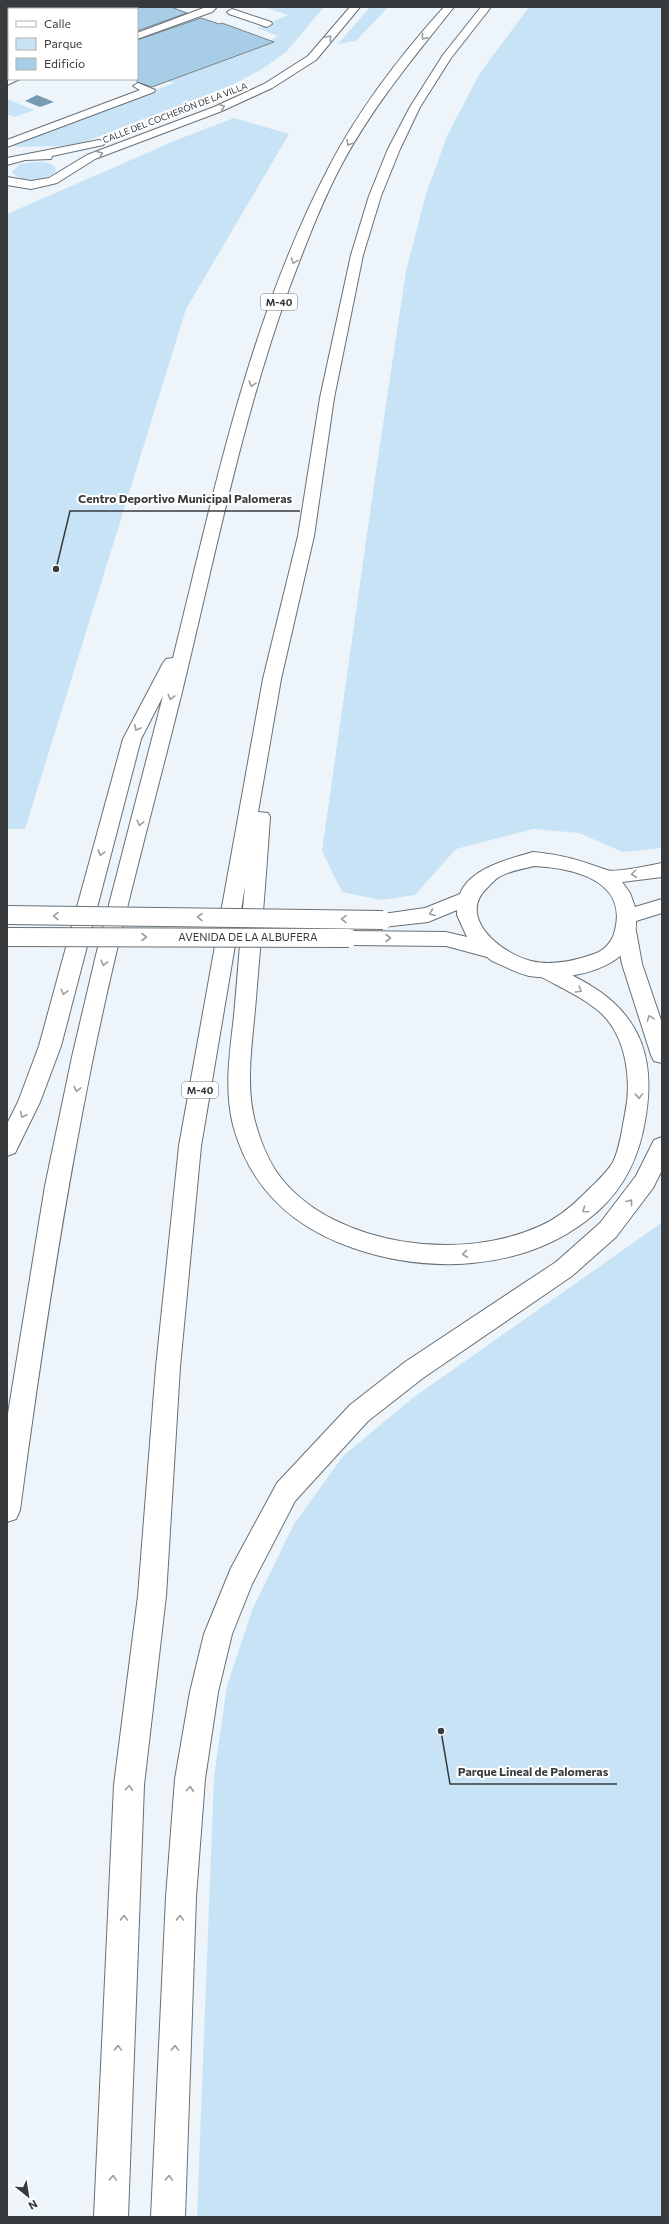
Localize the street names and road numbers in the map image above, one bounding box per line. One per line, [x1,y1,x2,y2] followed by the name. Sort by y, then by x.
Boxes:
[101,79,249,145] street label: CALLE DEL COCHERÓN DE LA VILLA
[261,294,297,310] road number: M-40
[178,930,318,943] street label: AVENIDA DE LA ALBUFERA
[182,1082,218,1098] road number: M-40

